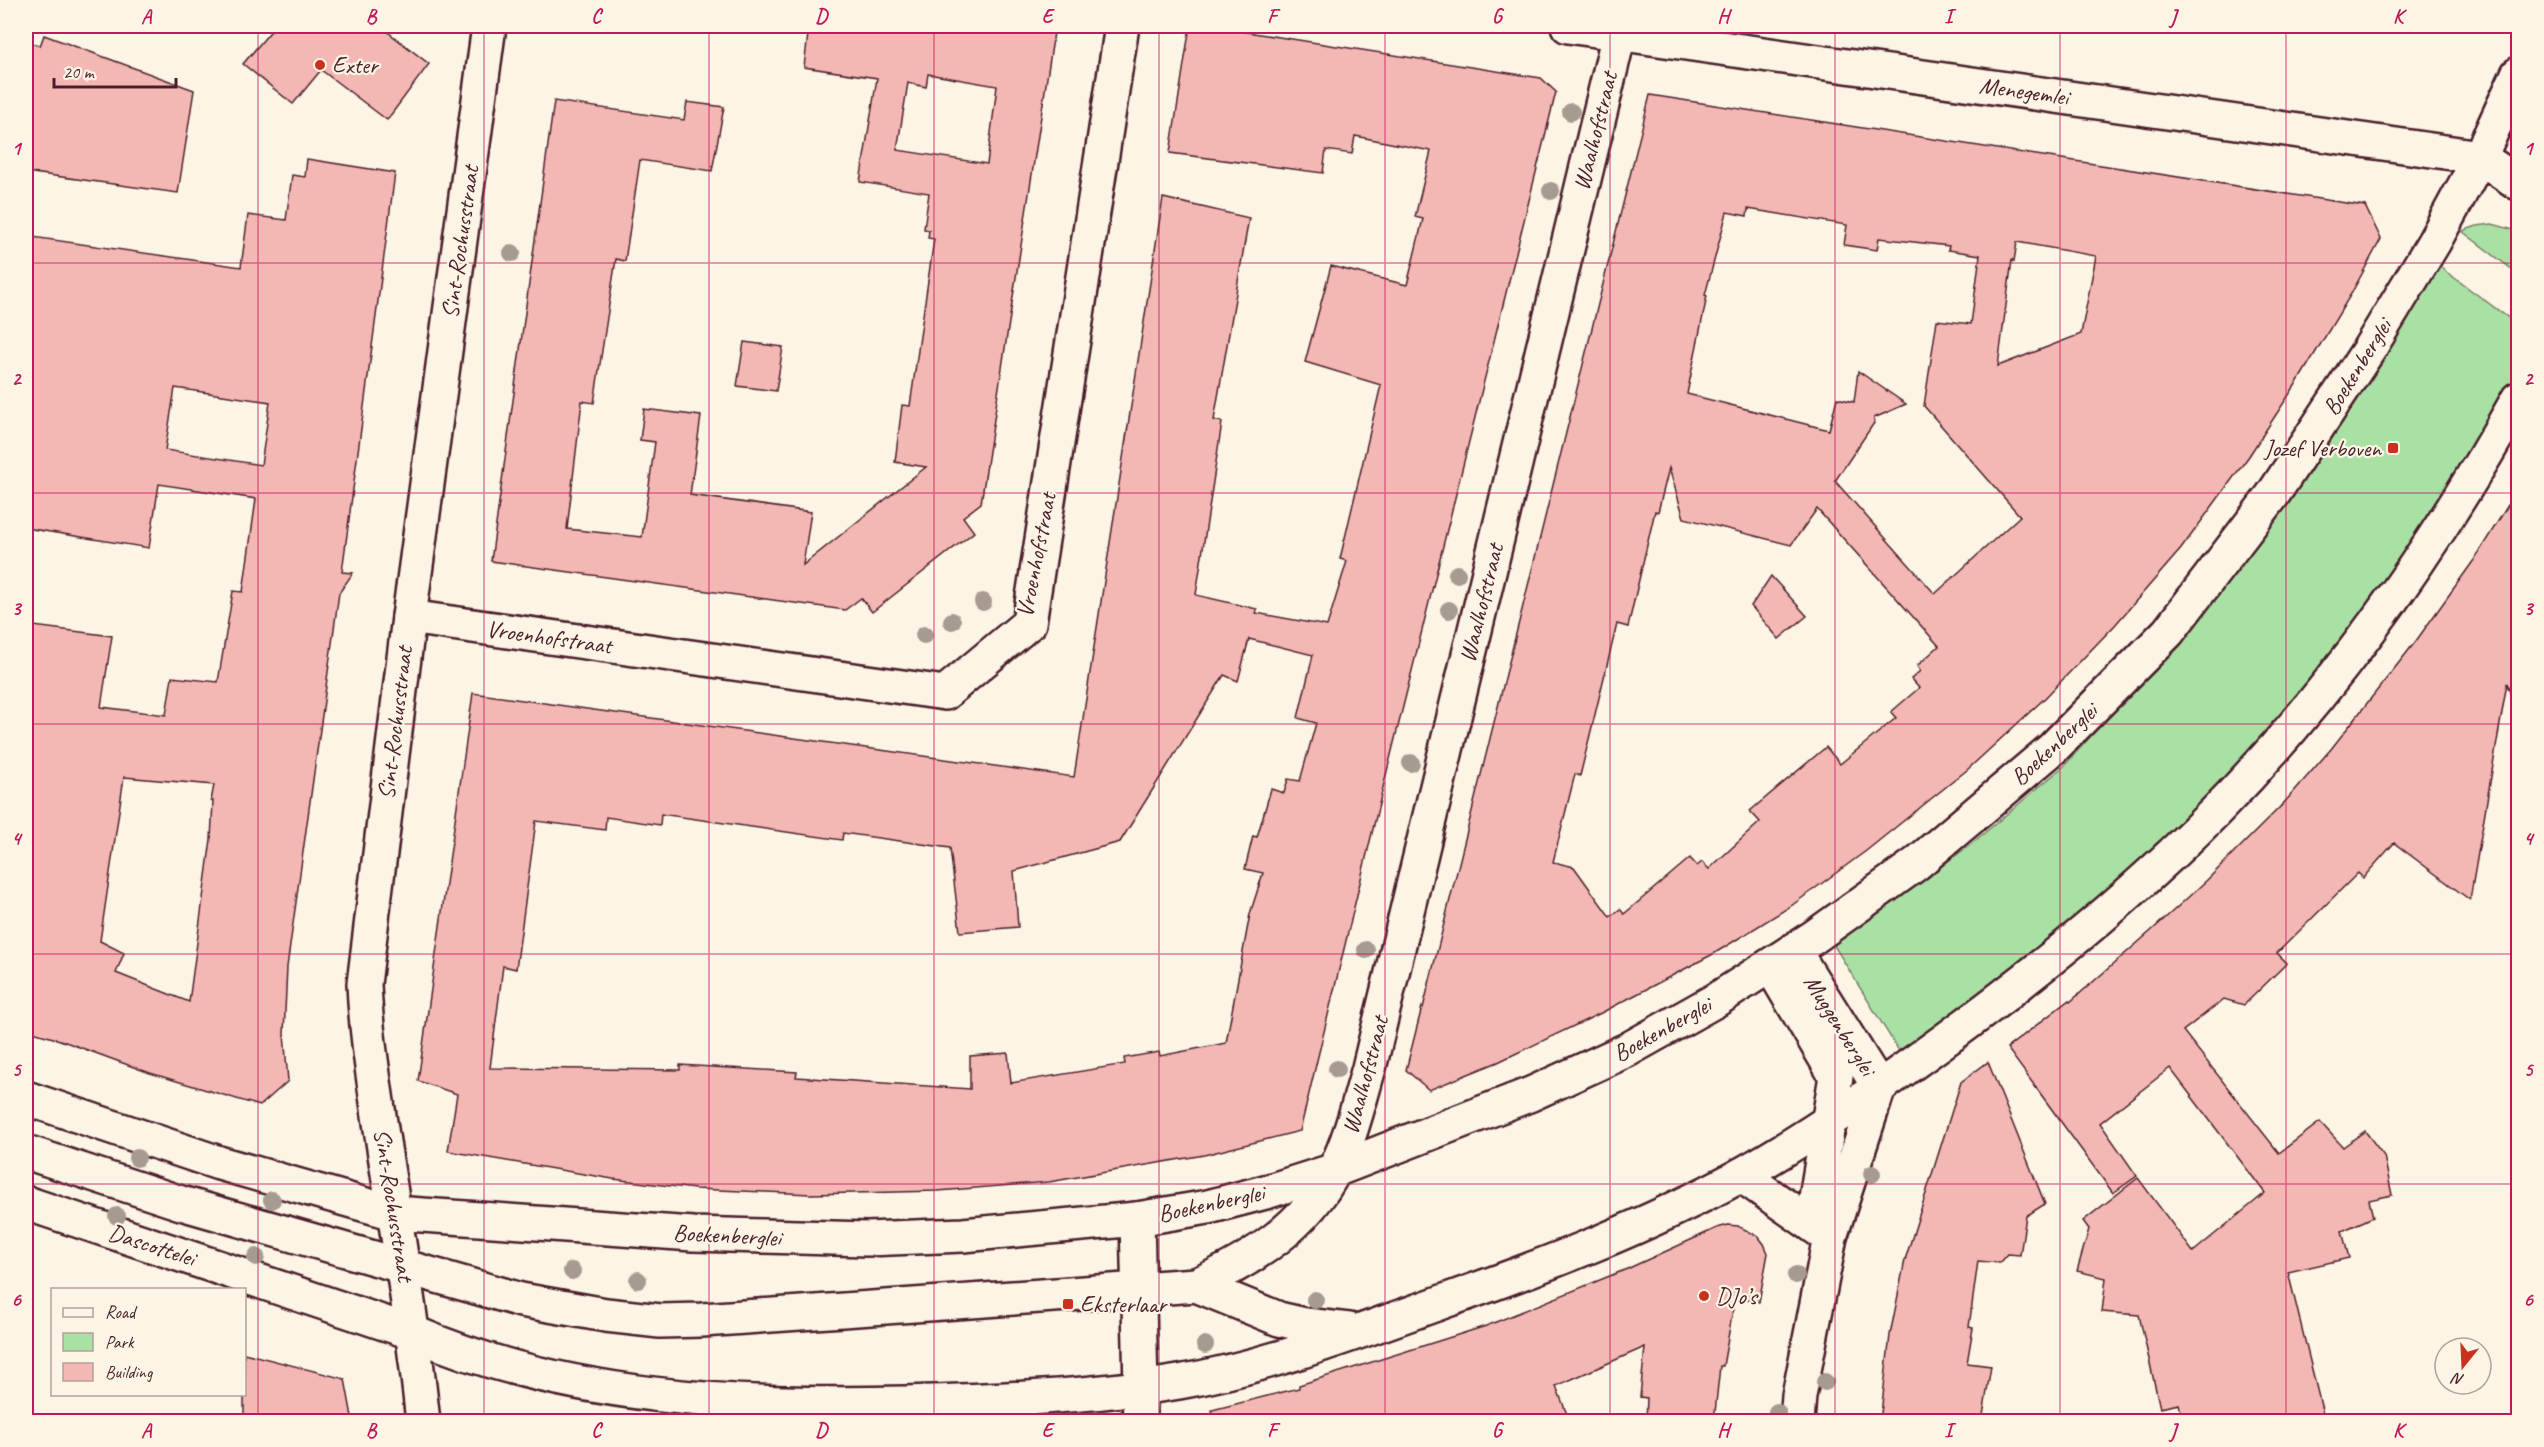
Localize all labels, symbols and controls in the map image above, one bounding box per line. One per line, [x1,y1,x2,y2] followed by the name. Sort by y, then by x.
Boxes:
[141,4,153,29] text: A
[366,4,378,29] text: B
[591,4,603,29] text: C
[815,4,829,29] text: D
[1042,4,1056,29] text: E
[1267,4,1281,29] text: F
[1492,4,1505,29] text: G
[1717,4,1732,29] text: H
[1944,4,1957,29] text: I
[2168,4,2180,29] text: J
[2393,4,2407,29] text: K
[332,50,380,80] place label: Exter
[54,51,176,89] scale bar
[313,58,327,72] marker: Exter
[63,61,96,83] text: 20 m
[1566,67,1625,193] street label: Waalhofstraat
[1977,70,2073,112] street label: Menegemlei
[12,136,23,161] text: 1
[2524,136,2535,161] text: 1
[434,162,486,320] street label: Sint-Rochusstraat
[2316,310,2400,421] street label: Boekenberglei
[12,366,23,391] text: 2
[2524,366,2535,391] text: 2
[2263,433,2382,463] place label: Jozef Verboven
[2386,441,2400,455] marker: Jozef Verboven
[1009,488,1063,620] street label: Vroenhofstraat
[1452,539,1511,665] street label: Waalhofstraat
[12,596,23,621] text: 3
[2524,596,2535,621] text: 3
[484,613,616,661] street label: Vroenhofstraat
[371,643,420,801] street label: Sint-Rochusstraat
[2004,694,2106,792] street label: Boekenberglei
[12,826,24,851] text: 4
[2524,826,2536,851] text: 4
[1797,969,1884,1083] street label: Muggenberglei
[1608,988,1720,1068] street label: Boekenberglei
[1335,1011,1396,1137] street label: Waalhofstraat
[12,1057,23,1082] text: 5
[2524,1057,2535,1082] text: 5
[367,1127,421,1285] street label: Sint-Rochusstraat
[1155,1176,1270,1229] street label: Boekenberglei
[105,1217,202,1274] street label: Dascottelei
[672,1217,785,1253] street label: Boekenberglei
[1716,1281,1759,1311] place label: DJo’s
[11,1287,22,1312] text: 6
[2523,1287,2534,1312] text: 6
[51,1288,246,1396] legend
[1080,1289,1169,1319] place label: Eksterlaar
[1697,1289,1711,1303] marker: DJo’s
[1061,1297,1075,1311] marker: Eksterlaar
[105,1301,138,1323] text: Road
[105,1331,135,1353] text: Park
[2433,1336,2493,1396] north arrow
[105,1361,154,1383] text: Building
[2448,1367,2466,1390] text: N
[141,1418,153,1443] text: A
[366,1418,378,1443] text: B
[591,1418,603,1443] text: C
[815,1418,829,1443] text: D
[1042,1418,1056,1443] text: E
[1267,1418,1281,1443] text: F
[1492,1418,1505,1443] text: G
[1717,1418,1732,1443] text: H
[1944,1418,1957,1443] text: I
[2168,1418,2180,1443] text: J
[2393,1418,2407,1443] text: K

